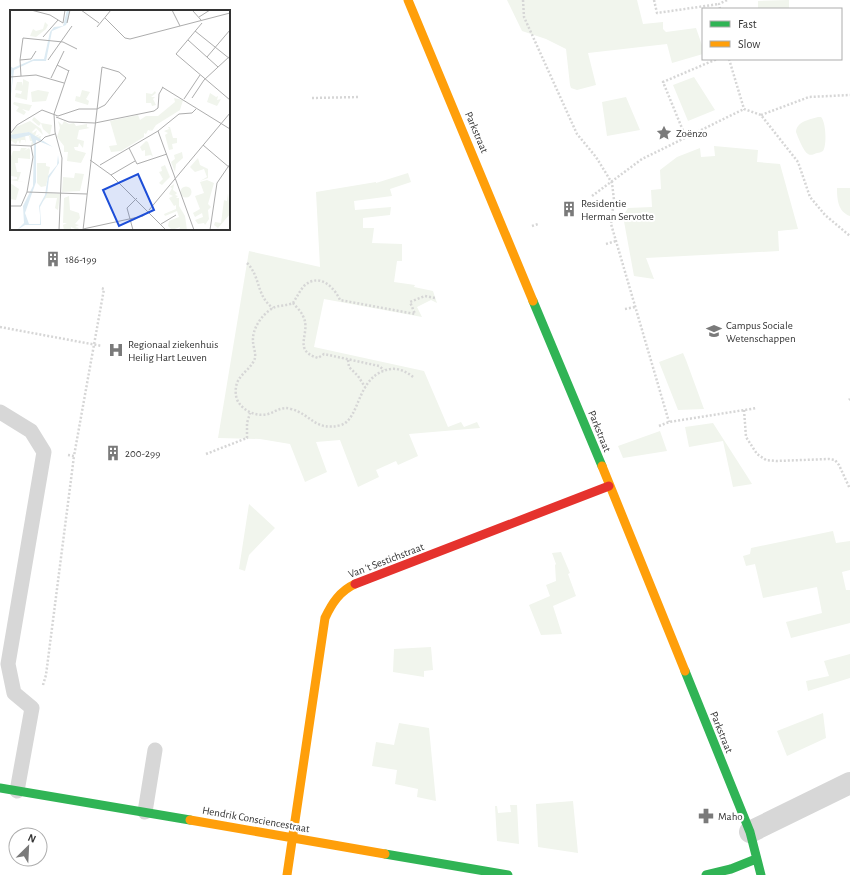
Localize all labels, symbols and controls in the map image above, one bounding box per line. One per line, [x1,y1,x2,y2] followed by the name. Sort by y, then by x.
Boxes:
[702,8,842,60] legend
[10,10,230,230] inset map
[738,18,757,30] text: Fast
[738,38,760,50] text: Slow
[463,110,490,155] street label: Parkstraat
[655,124,673,142] place icon: Zoënzo
[676,128,707,139] place label: Zoënzo
[581,198,654,222] place label: Residentie Herman Servotte
[560,200,578,218] building icon: Residentie Herman Servotte
[44,250,62,268] building icon: 186-199
[65,254,97,265] place label: 186-199
[726,320,796,344] place label: Campus Sociale Wetenschappen
[705,322,723,340] school or university icon: Campus Sociale Wetenschappen
[128,339,218,363] place label: Regionaal ziekenhuis Heilig Hart Leuven
[107,341,125,359] hospital icon: Regionaal ziekenhuis Heilig Hart Leuven
[586,409,613,454] street label: Parkstraat
[104,444,122,462] building icon: 200-299
[125,448,160,459] place label: 200-299
[347,541,426,580] street label: Van 't Sestichstraat
[708,710,735,755] street label: Parkstraat
[201,805,311,834] street label: Hendrik Consciencestraat
[697,807,715,825] pharmacy icon: Maho
[718,811,743,822] place label: Maho
[8,827,48,867] north arrow
[26,832,38,845] text: N

